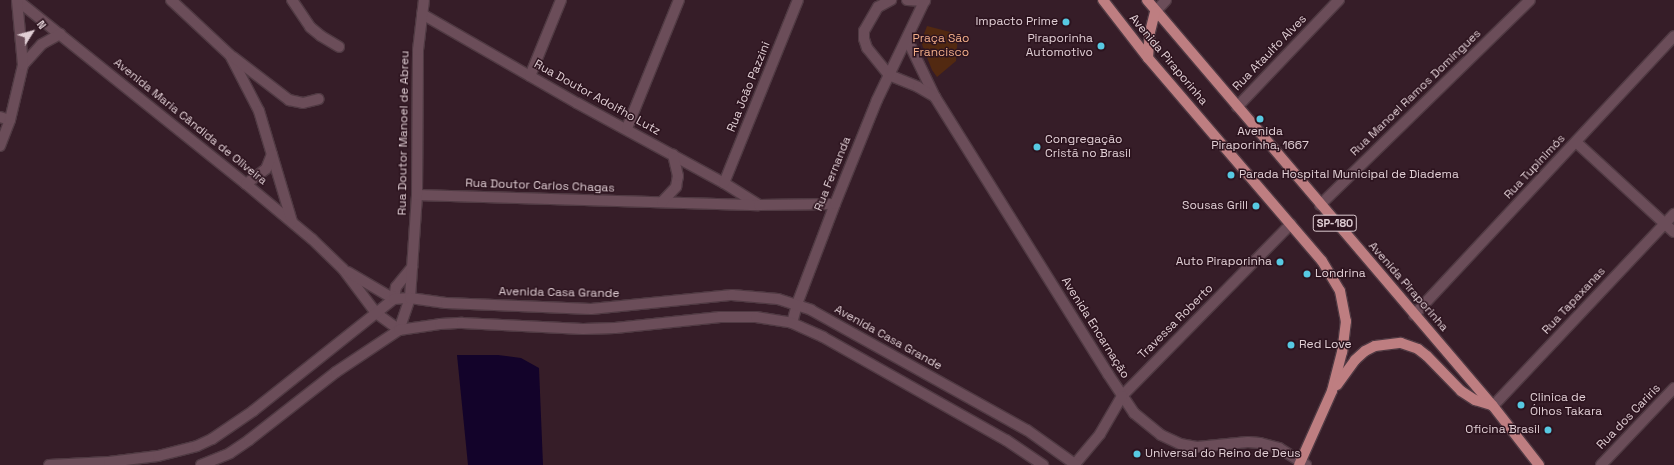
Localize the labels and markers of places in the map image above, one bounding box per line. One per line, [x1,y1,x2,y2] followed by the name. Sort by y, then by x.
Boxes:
[975,15,1058,29] place label: Impacto Prime
[1061,17,1071,27] marker: Impacto Prime
[1026,32,1093,60] place label: Piraporinha Automotivo
[1096,41,1106,51] marker: Piraporinha Automotivo
[1255,114,1265,124] marker: Avenida Piraporinha, 1667
[1211,125,1309,153] place label: Avenida Piraporinha, 1667
[1045,133,1131,161] place label: Congregação Cristã no Brasil
[1032,142,1042,152] marker: Congregação Cristã no Brasil
[1239,168,1459,182] place label: Parada Hospital Municipal de Diadema
[1226,170,1236,180] marker: Parada Hospital Municipal de Diadema
[1182,199,1248,213] place label: Sousas Grill
[1251,201,1261,211] marker: Sousas Grill
[1176,255,1272,269] place label: Auto Piraporinha
[1275,257,1285,267] marker: Auto Piraporinha
[1315,267,1366,281] place label: Londrina
[1302,269,1312,279] marker: Londrina
[1299,338,1351,352] place label: Red Love
[1286,340,1296,350] marker: Red Love
[1530,391,1602,419] place label: Clinica de Ólhos Takara
[1515,399,1527,411] marker: Clinica de Ólhos Takara
[1465,423,1540,437] place label: Oficina Brasil
[1543,425,1553,435] marker: Oficina Brasil
[1145,447,1301,461] place label: Universal do Reino de Deus
[1132,449,1142,459] marker: Universal do Reino de Deus

